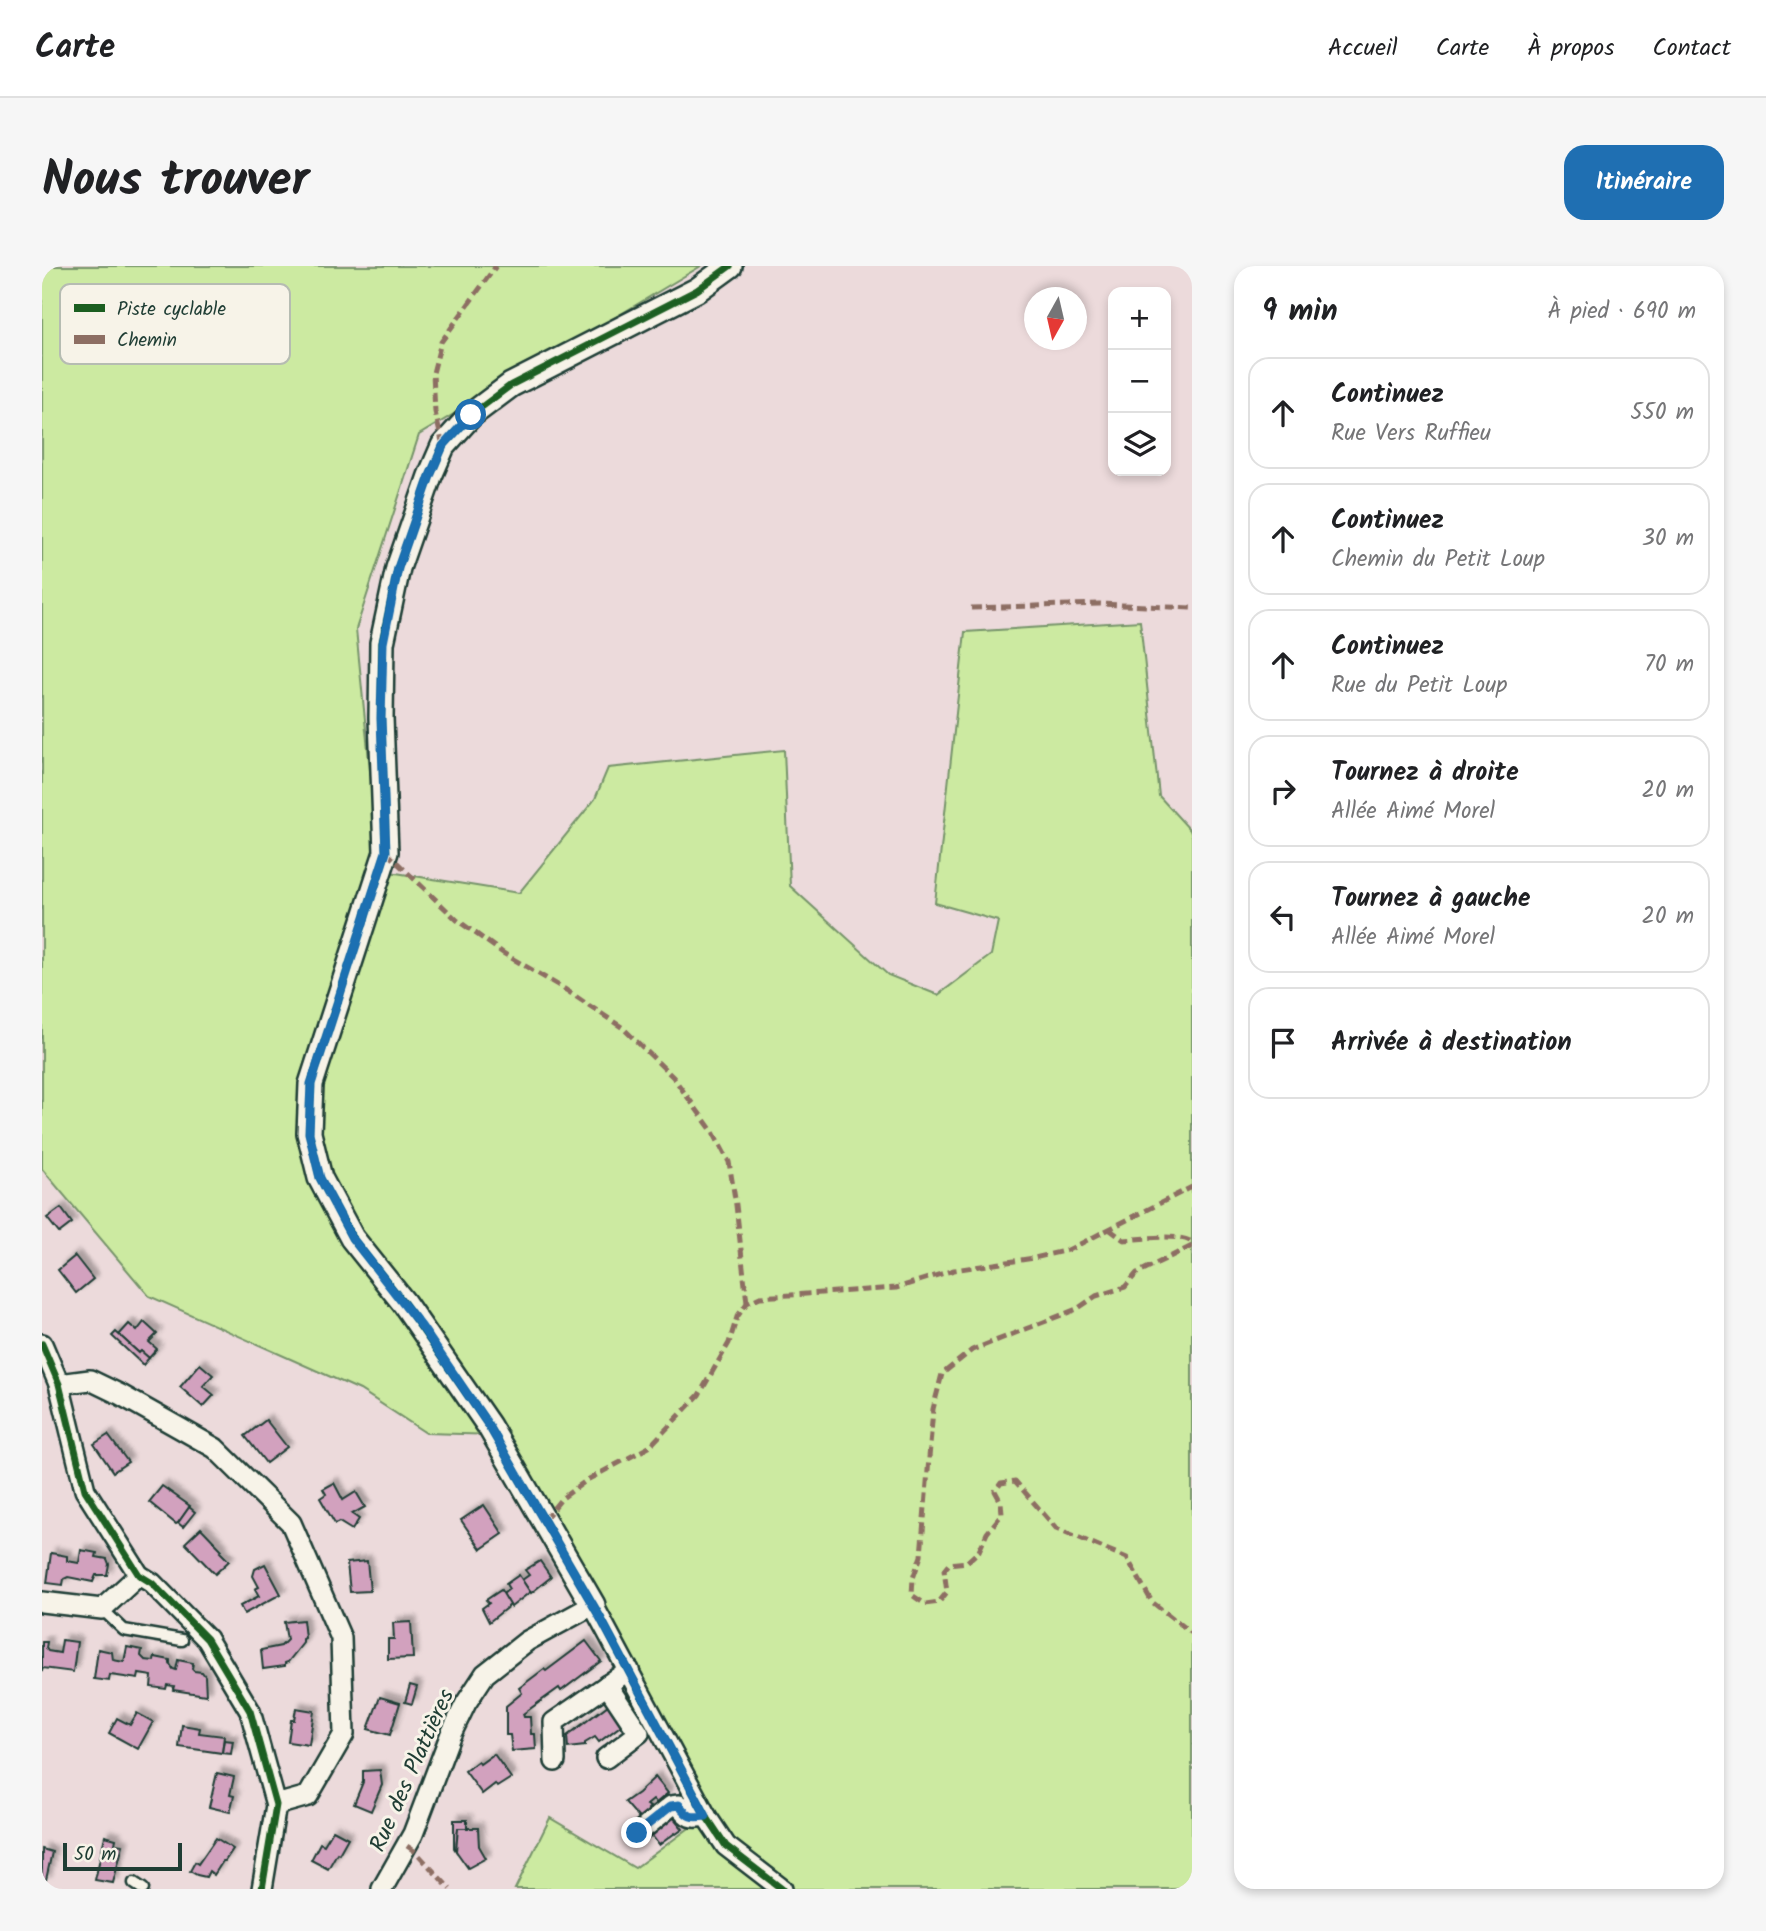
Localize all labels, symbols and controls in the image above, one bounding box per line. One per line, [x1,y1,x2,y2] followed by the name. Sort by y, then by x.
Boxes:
[35,22,115,75] text: Carte
[1328,29,1398,68] text: Accueil
[1436,29,1489,68] text: Carte
[1527,29,1614,68] text: À propos
[1652,29,1731,68] text: Contact
[42,143,309,221] text: Nous trouver
[1564,145,1724,220] button: Itinéraire
[60,284,290,364] legend
[1024,287,1087,350] north arrow
[1108,287,1171,476] map controls
[1108,287,1171,350] button: +
[1262,288,1338,336] text: 9 min
[1548,294,1696,330] text: À pied · 690 m
[117,295,226,325] text: Piste cyclable
[117,326,177,356] text: Chemin
[1108,350,1171,413] button: −
[1331,374,1444,416] text: Continuez
[1264,394,1302,432] icon: ahead
[1630,395,1694,431] text: 550 m
[455,399,486,430] route start
[1108,413,1171,476] button: layers
[1331,416,1491,452] text: Rue Vers Ruffieu
[1331,500,1444,542] text: Continuez
[1264,520,1302,558] icon: ahead
[1642,521,1694,557] text: 30 m
[1331,542,1545,578] text: Chemin du Petit Loup
[1331,626,1444,668] text: Continuez
[1264,646,1302,684] icon: ahead
[1644,647,1694,683] text: 70 m
[1331,668,1507,704] text: Rue du Petit Loup
[1331,752,1519,794] text: Tournez à droite
[1264,772,1302,810] icon: right
[1642,773,1694,809] text: 20 m
[1331,794,1495,830] text: Allée Aimé Morel
[1331,878,1531,920] text: Tournez à gauche
[1264,898,1302,936] icon: left
[1642,899,1694,935] text: 20 m
[1331,920,1495,956] text: Allée Aimé Morel
[1331,1022,1572,1064] text: Arrivée à destination
[1264,1024,1302,1062] icon: arrive
[361,1683,465,1858] street label: Rue des Plattières
[621,1817,652,1848] route end
[63,1840,182,1872] scale bar
[74,1840,116,1870] text: 50 m

